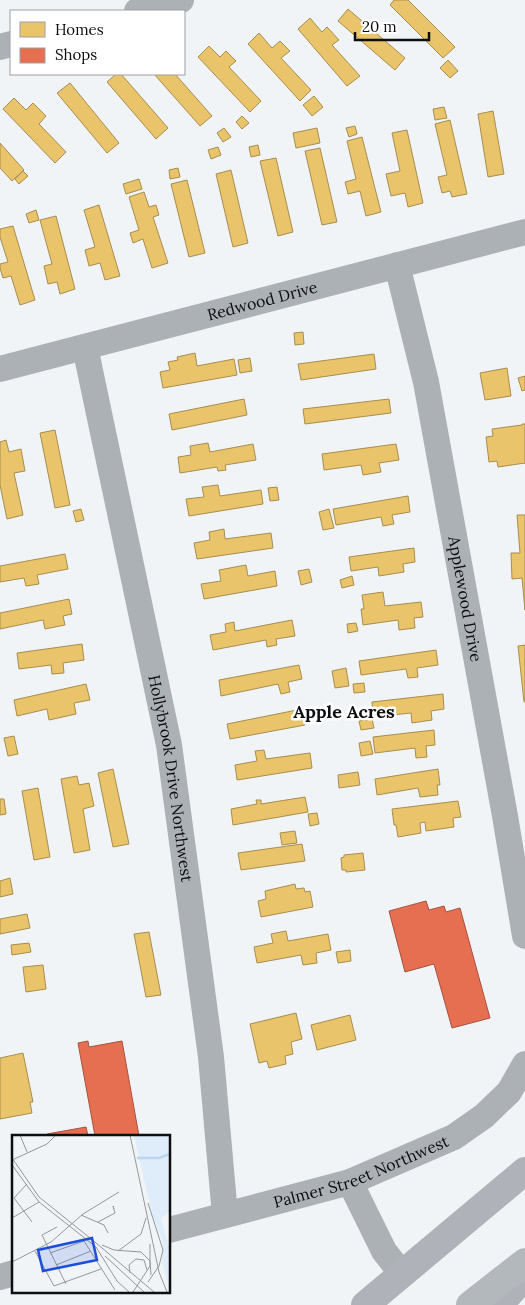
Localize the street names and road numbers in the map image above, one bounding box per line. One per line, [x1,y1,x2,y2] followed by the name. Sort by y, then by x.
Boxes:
[205,277,320,325] street label: Redwood Drive
[444,533,487,664] street label: Applewood Drive
[144,673,197,884] street label: Hollybrook Drive Northwest
[271,1130,452,1212] street label: Palmer Street Northwest

